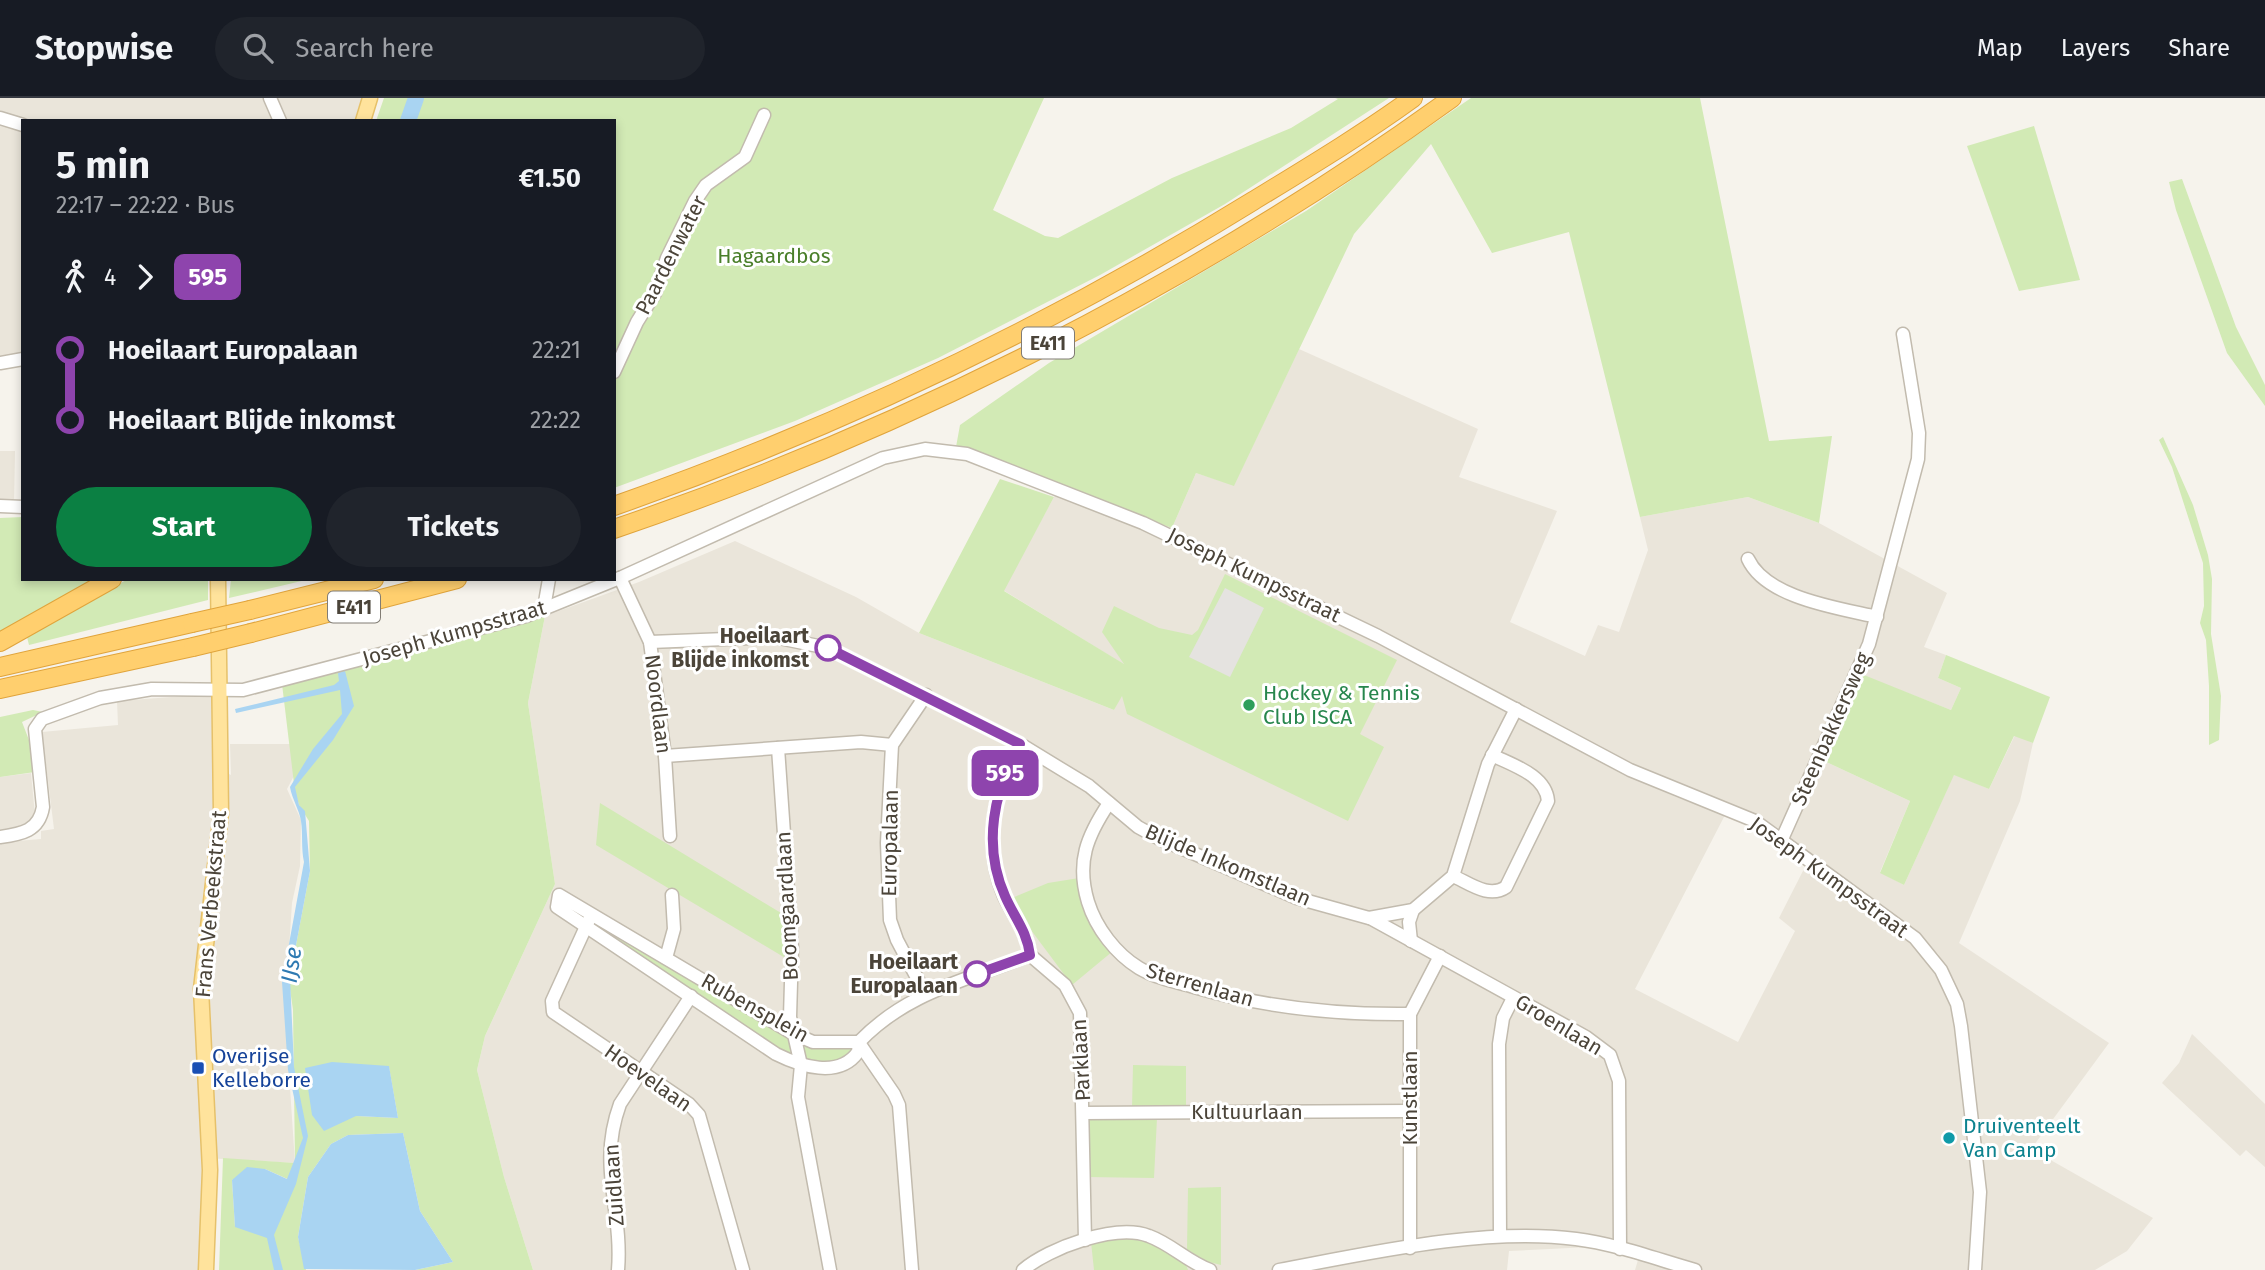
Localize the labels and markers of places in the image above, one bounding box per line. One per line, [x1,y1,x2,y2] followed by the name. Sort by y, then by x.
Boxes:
[671,623,810,673] place label: Hoeilaart Blijde inkomst
[815,635,841,661] marker: Hoeilaart Blijde inkomst
[1263,680,1420,730] place label: Hockey & Tennis Club ISCA
[1241,697,1257,713] marker: Hockey & Tennis Club ISCA
[850,949,959,999] place label: Hoeilaart Europalaan
[964,961,990,987] marker: Hoeilaart Europalaan
[212,1043,311,1093] place label: Overijse Kelleborre
[190,1060,206,1076] marker: Overijse Kelleborre
[1963,1113,2081,1163] place label: Druiventeelt Van Camp
[1941,1130,1957,1146] marker: Druiventeelt Van Camp

